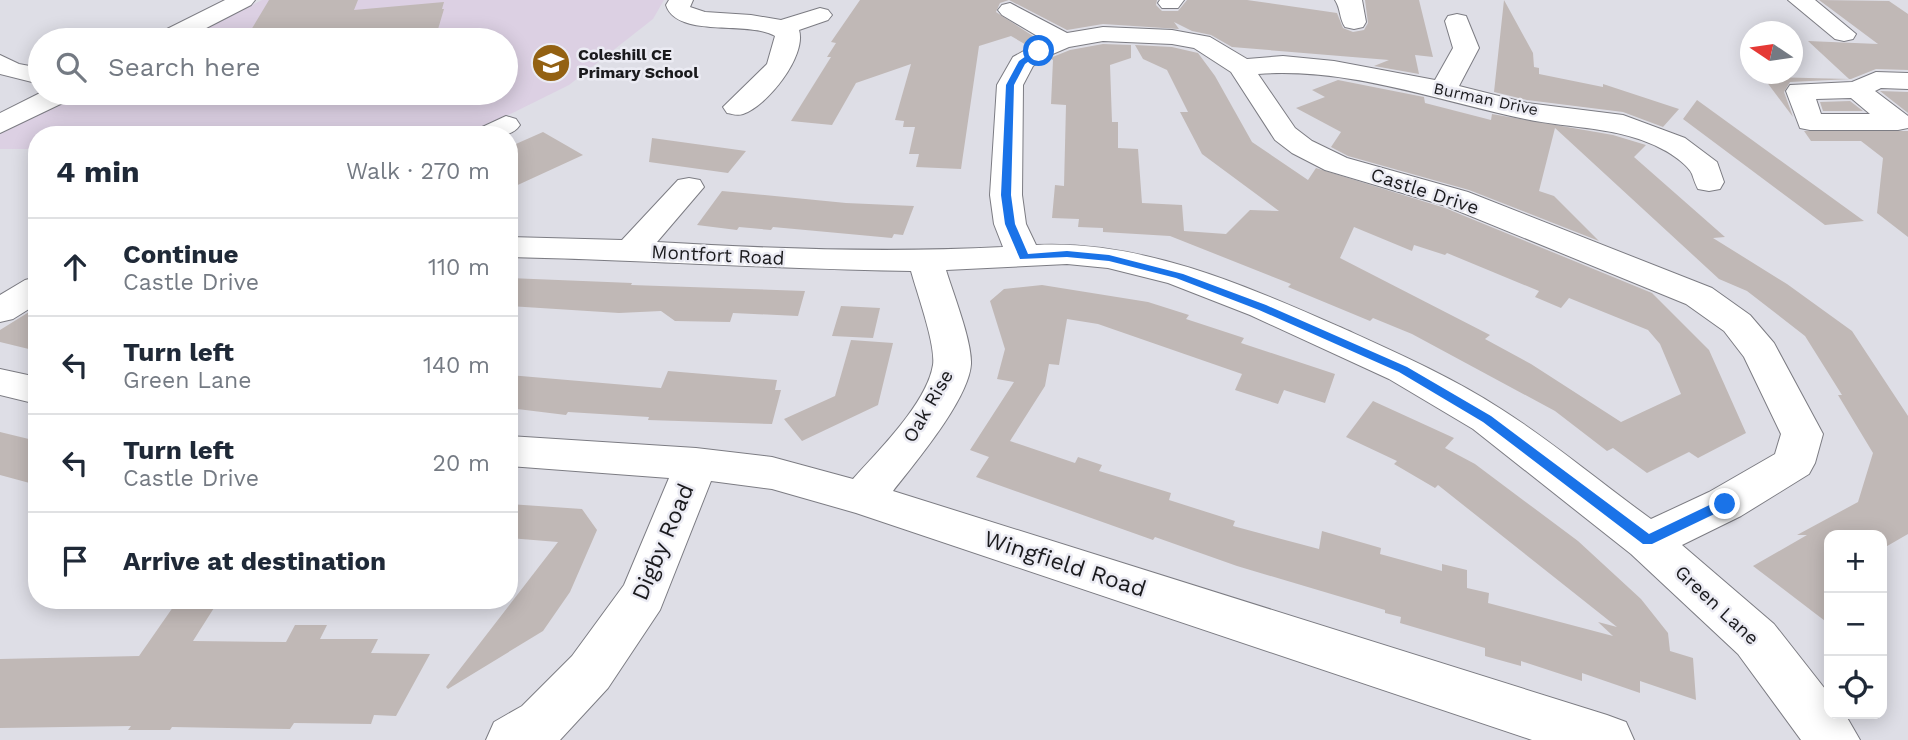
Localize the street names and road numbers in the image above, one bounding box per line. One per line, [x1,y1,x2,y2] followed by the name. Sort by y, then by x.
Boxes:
[1432,79,1540,119] street label: Burman Drive
[1368,163,1482,219] street label: Castle Drive
[651,240,785,270] street label: Montfort Road
[898,365,958,447] street label: Oak Rise
[626,480,700,604] street label: Digby Road
[981,525,1149,603] street label: Wingfield Road
[1670,560,1764,650] street label: Green Lane

